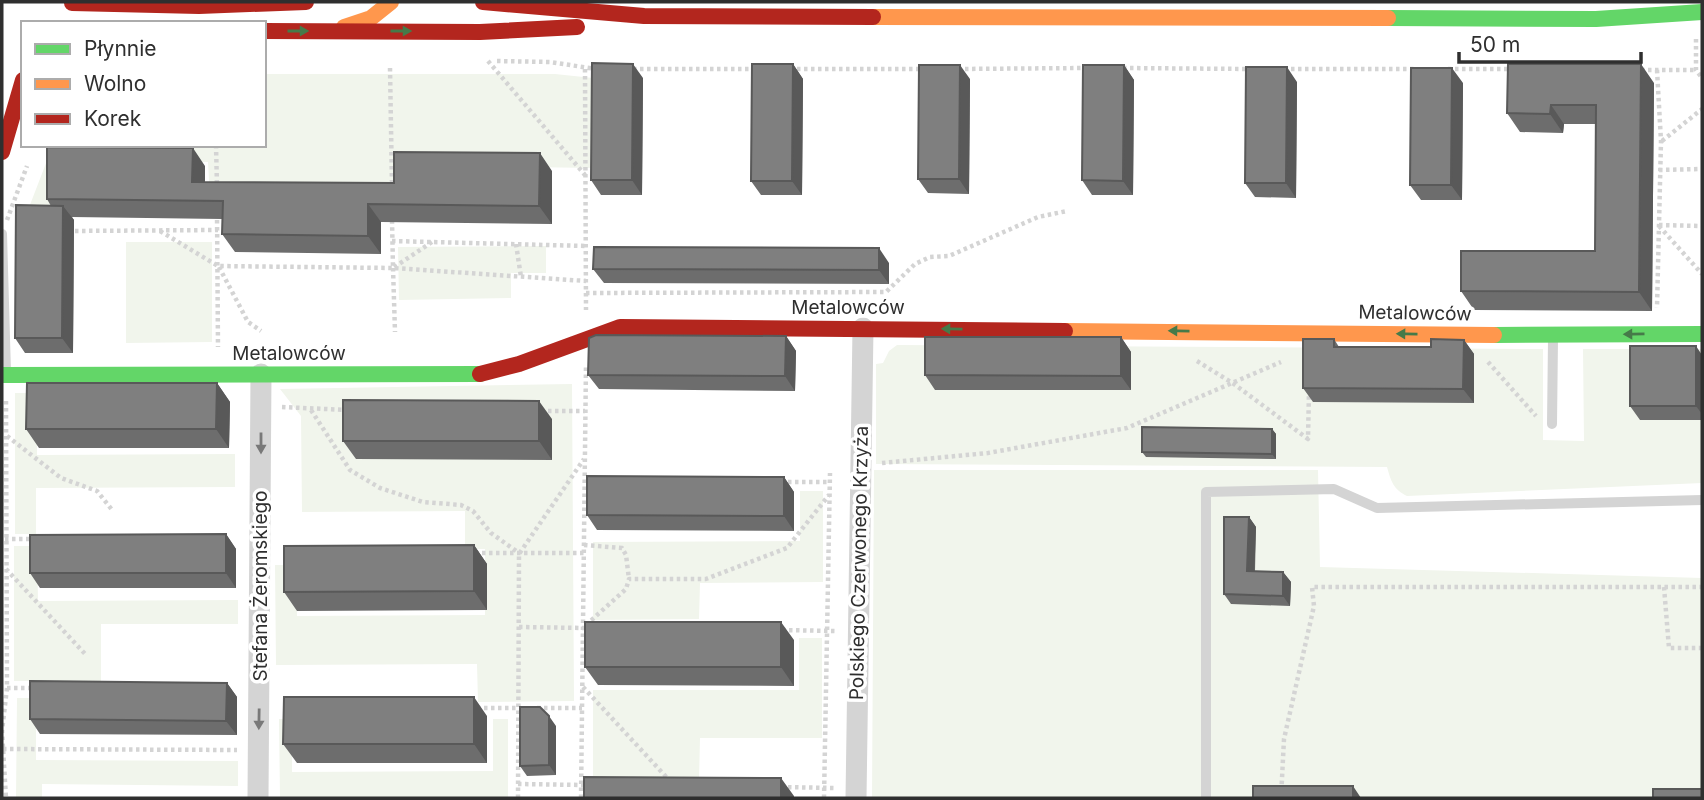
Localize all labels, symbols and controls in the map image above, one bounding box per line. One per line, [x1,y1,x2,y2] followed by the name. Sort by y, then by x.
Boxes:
[21,21,266,147] legend
[1459,21,1641,65] scale bar
[288,25,310,37] one-way arrow
[390,25,412,37] one-way arrow
[1470,32,1520,57] text: 50 m
[84,36,157,61] text: Płynnie
[84,71,146,96] text: Wolno
[84,106,142,131] text: Korek
[791,296,905,319] street label: Metalowców
[1358,301,1472,325] street label: Metalowców
[940,323,962,334] one-way arrow
[1168,325,1190,337] one-way arrow
[1395,328,1417,340] one-way arrow
[1623,328,1645,339] one-way arrow
[232,342,346,365] street label: Metalowców
[845,426,873,700] street label: Polskiego Czerwonego Krzyża
[255,432,266,454] one-way arrow
[249,490,272,682] street label: Stefana Żeromskiego
[253,708,265,730] one-way arrow

